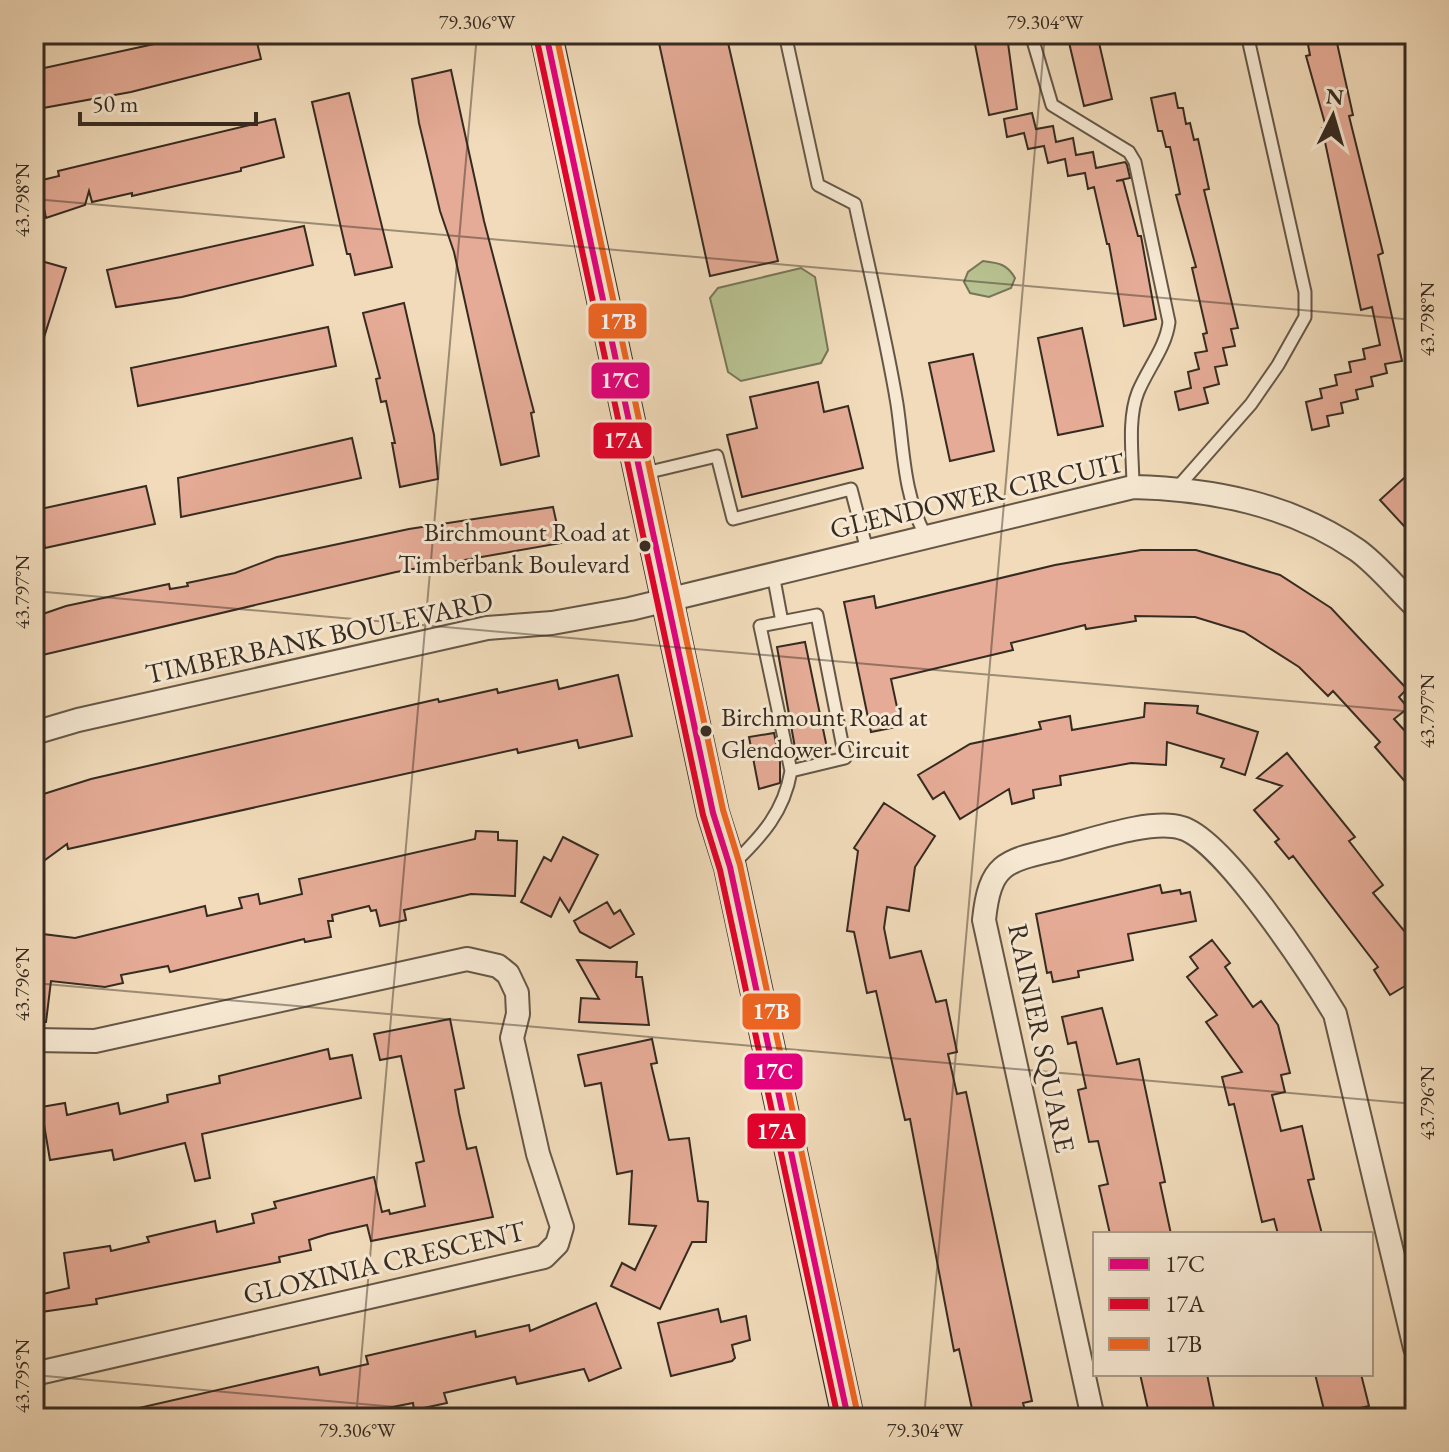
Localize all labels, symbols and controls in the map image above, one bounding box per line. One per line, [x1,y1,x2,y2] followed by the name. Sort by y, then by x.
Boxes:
[439,9,516,35] text: 79.306°W
[1007,9,1084,35] text: 79.304°W
[80,76,256,126] scale bar
[1293,76,1373,156] north arrow
[1325,81,1345,112] text: N
[92,88,139,119] text: 50 m
[9,163,35,237] text: 43.798°N
[1414,282,1440,356] text: 43.798°N
[587,302,648,340] line badge: 17B
[599,307,637,336] text: 17B
[590,361,651,400] line badge: 17C
[601,366,639,395] text: 17C
[592,421,653,460] line badge: 17A
[603,426,643,455] text: 17A
[826,444,1128,546] street label: GLENDOWER CIRCUIT
[398,515,631,581] place label: Birchmount Road at Timberbank Boulevard
[637,538,653,554] marker: Birchmount Road at Timberbank Boulevard
[9,555,35,629] text: 43.797°N
[142,583,496,691] street label: TIMBERBANK BOULEVARD
[1414,674,1440,748] text: 43.797°N
[721,700,927,766] place label: Birchmount Road at Glendower Circuit
[698,723,714,739] marker: Birchmount Road at Glendower Circuit
[1000,920,1084,1156] street label: RAINIER SQUARE
[9,947,35,1021] text: 43.796°N
[741,992,802,1031] line badge: 17B
[752,997,790,1026] text: 17B
[743,1052,804,1091] line badge: 17C
[755,1057,793,1086] text: 17C
[1414,1066,1440,1140] text: 43.796°N
[746,1112,807,1150] line badge: 17A
[756,1117,796,1146] text: 17A
[239,1212,529,1312] street label: GLOXINIA CRESCENT
[1093,1232,1373,1376] legend
[1165,1248,1205,1279] text: 17C
[1165,1288,1205,1319] text: 17A
[1165,1328,1202,1359] text: 17B
[9,1339,35,1413] text: 43.795°N
[319,1417,396,1443] text: 79.306°W
[887,1417,964,1443] text: 79.304°W

